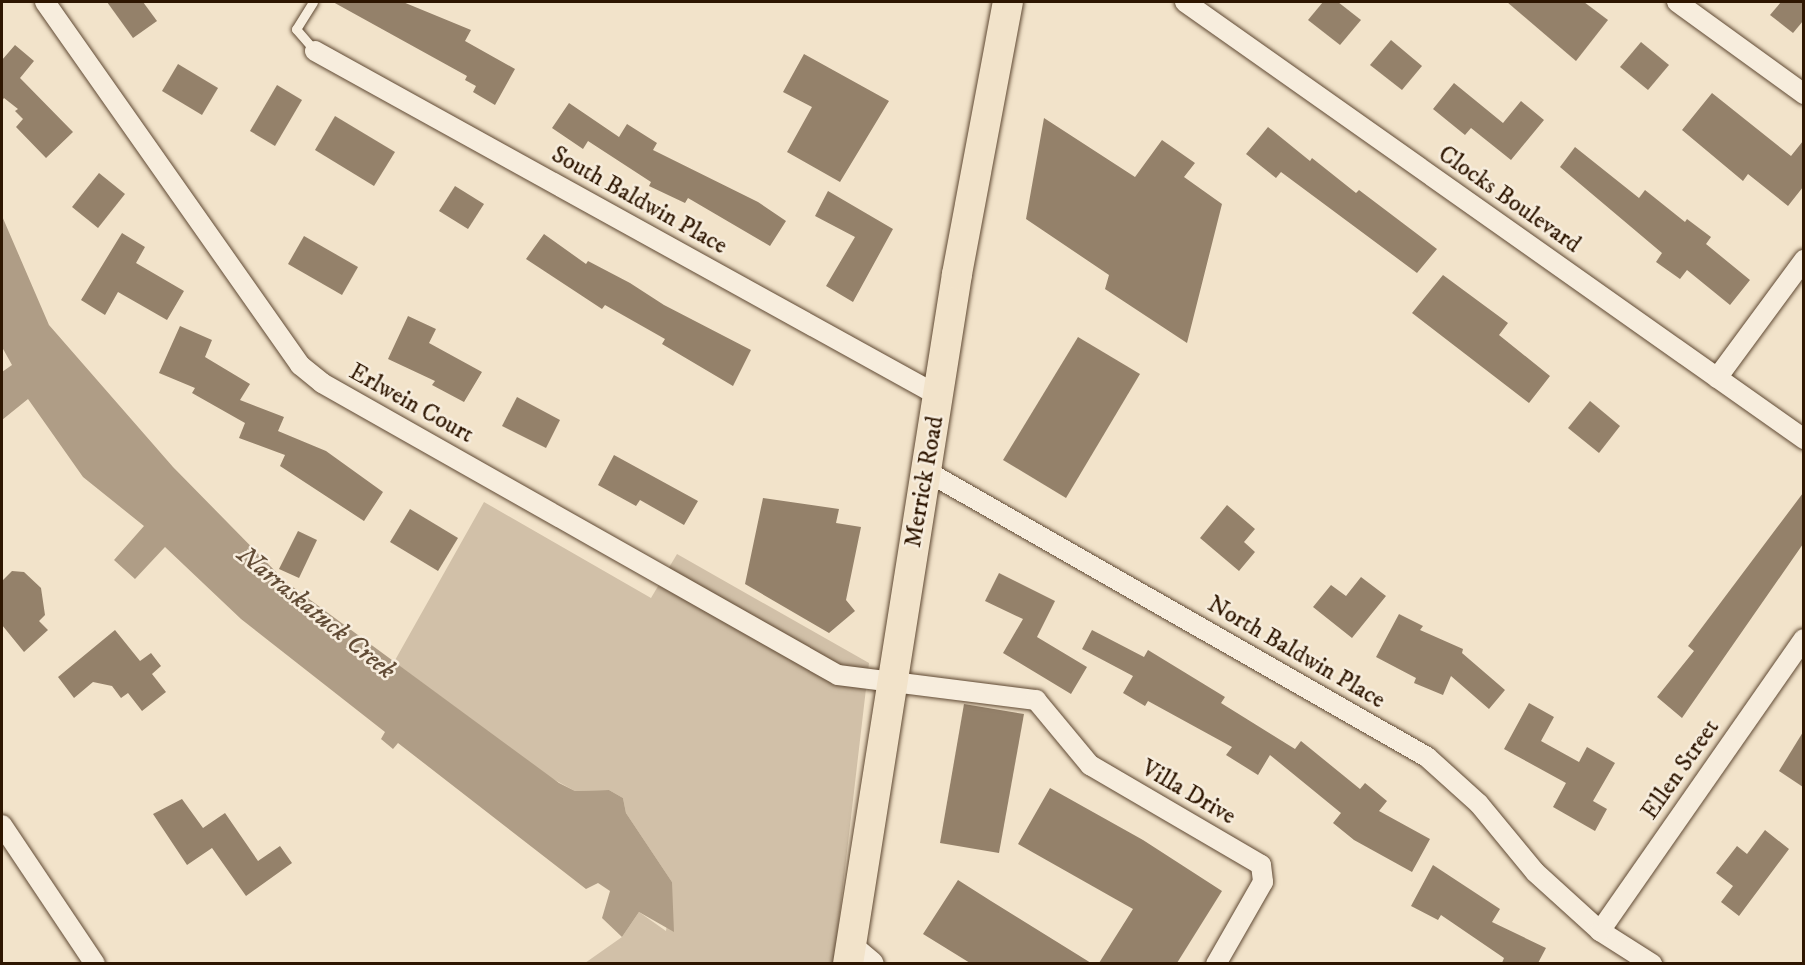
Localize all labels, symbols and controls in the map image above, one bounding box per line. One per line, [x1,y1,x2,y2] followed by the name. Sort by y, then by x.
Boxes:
[1432,140,1586,260] street label: Clocks Boulevard
[546,141,732,261] street label: South Baldwin Place
[344,358,478,450] street label: Erlwein Court
[899,414,951,550] street label: Merrick Road
[231,540,401,686] water label: Narraskatuck Creek
[1202,590,1390,716] street label: North Baldwin Place
[1636,714,1726,826] street label: Ellen Street
[1136,754,1240,832] street label: Villa Drive

